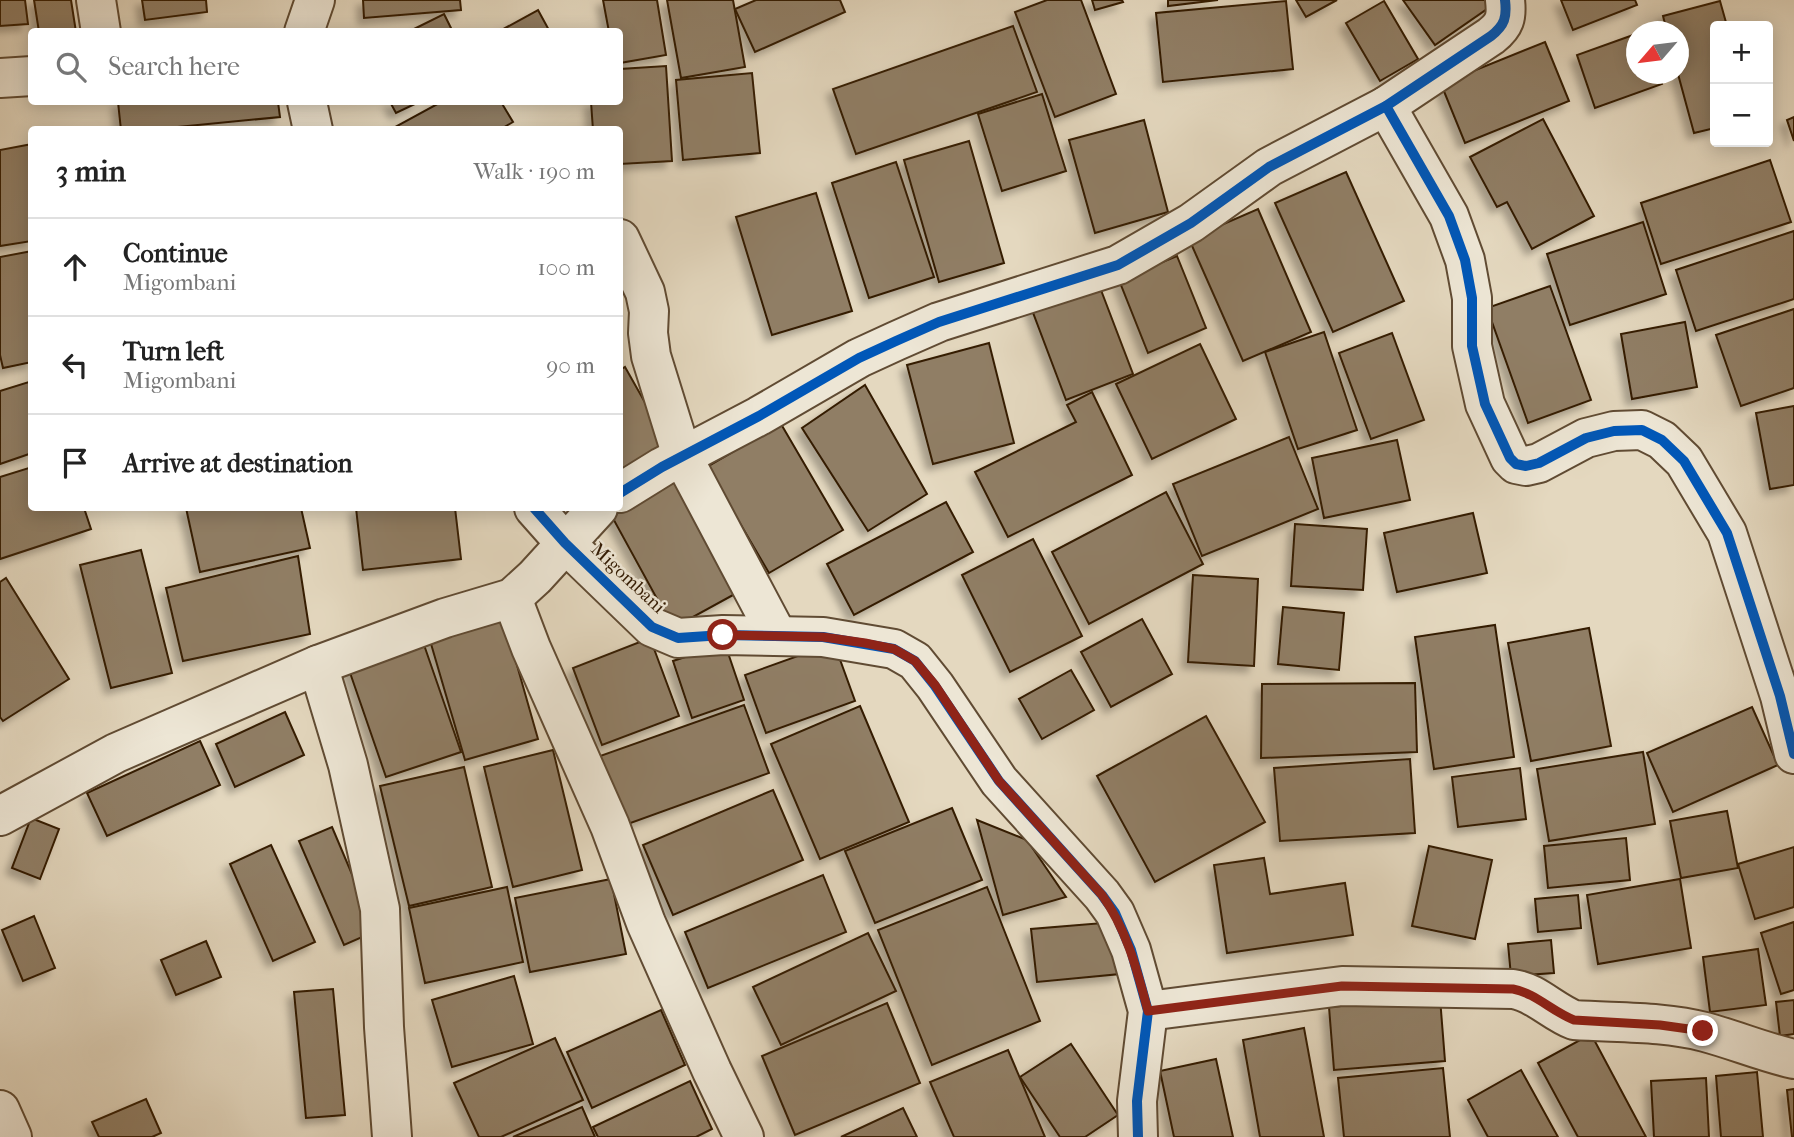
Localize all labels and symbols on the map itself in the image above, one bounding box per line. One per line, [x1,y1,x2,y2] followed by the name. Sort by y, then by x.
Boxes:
[1626,21,1689,84] north arrow
[586,538,670,618] street label: Migombani
[707,619,738,650] route start
[1687,1015,1718,1046] route end

